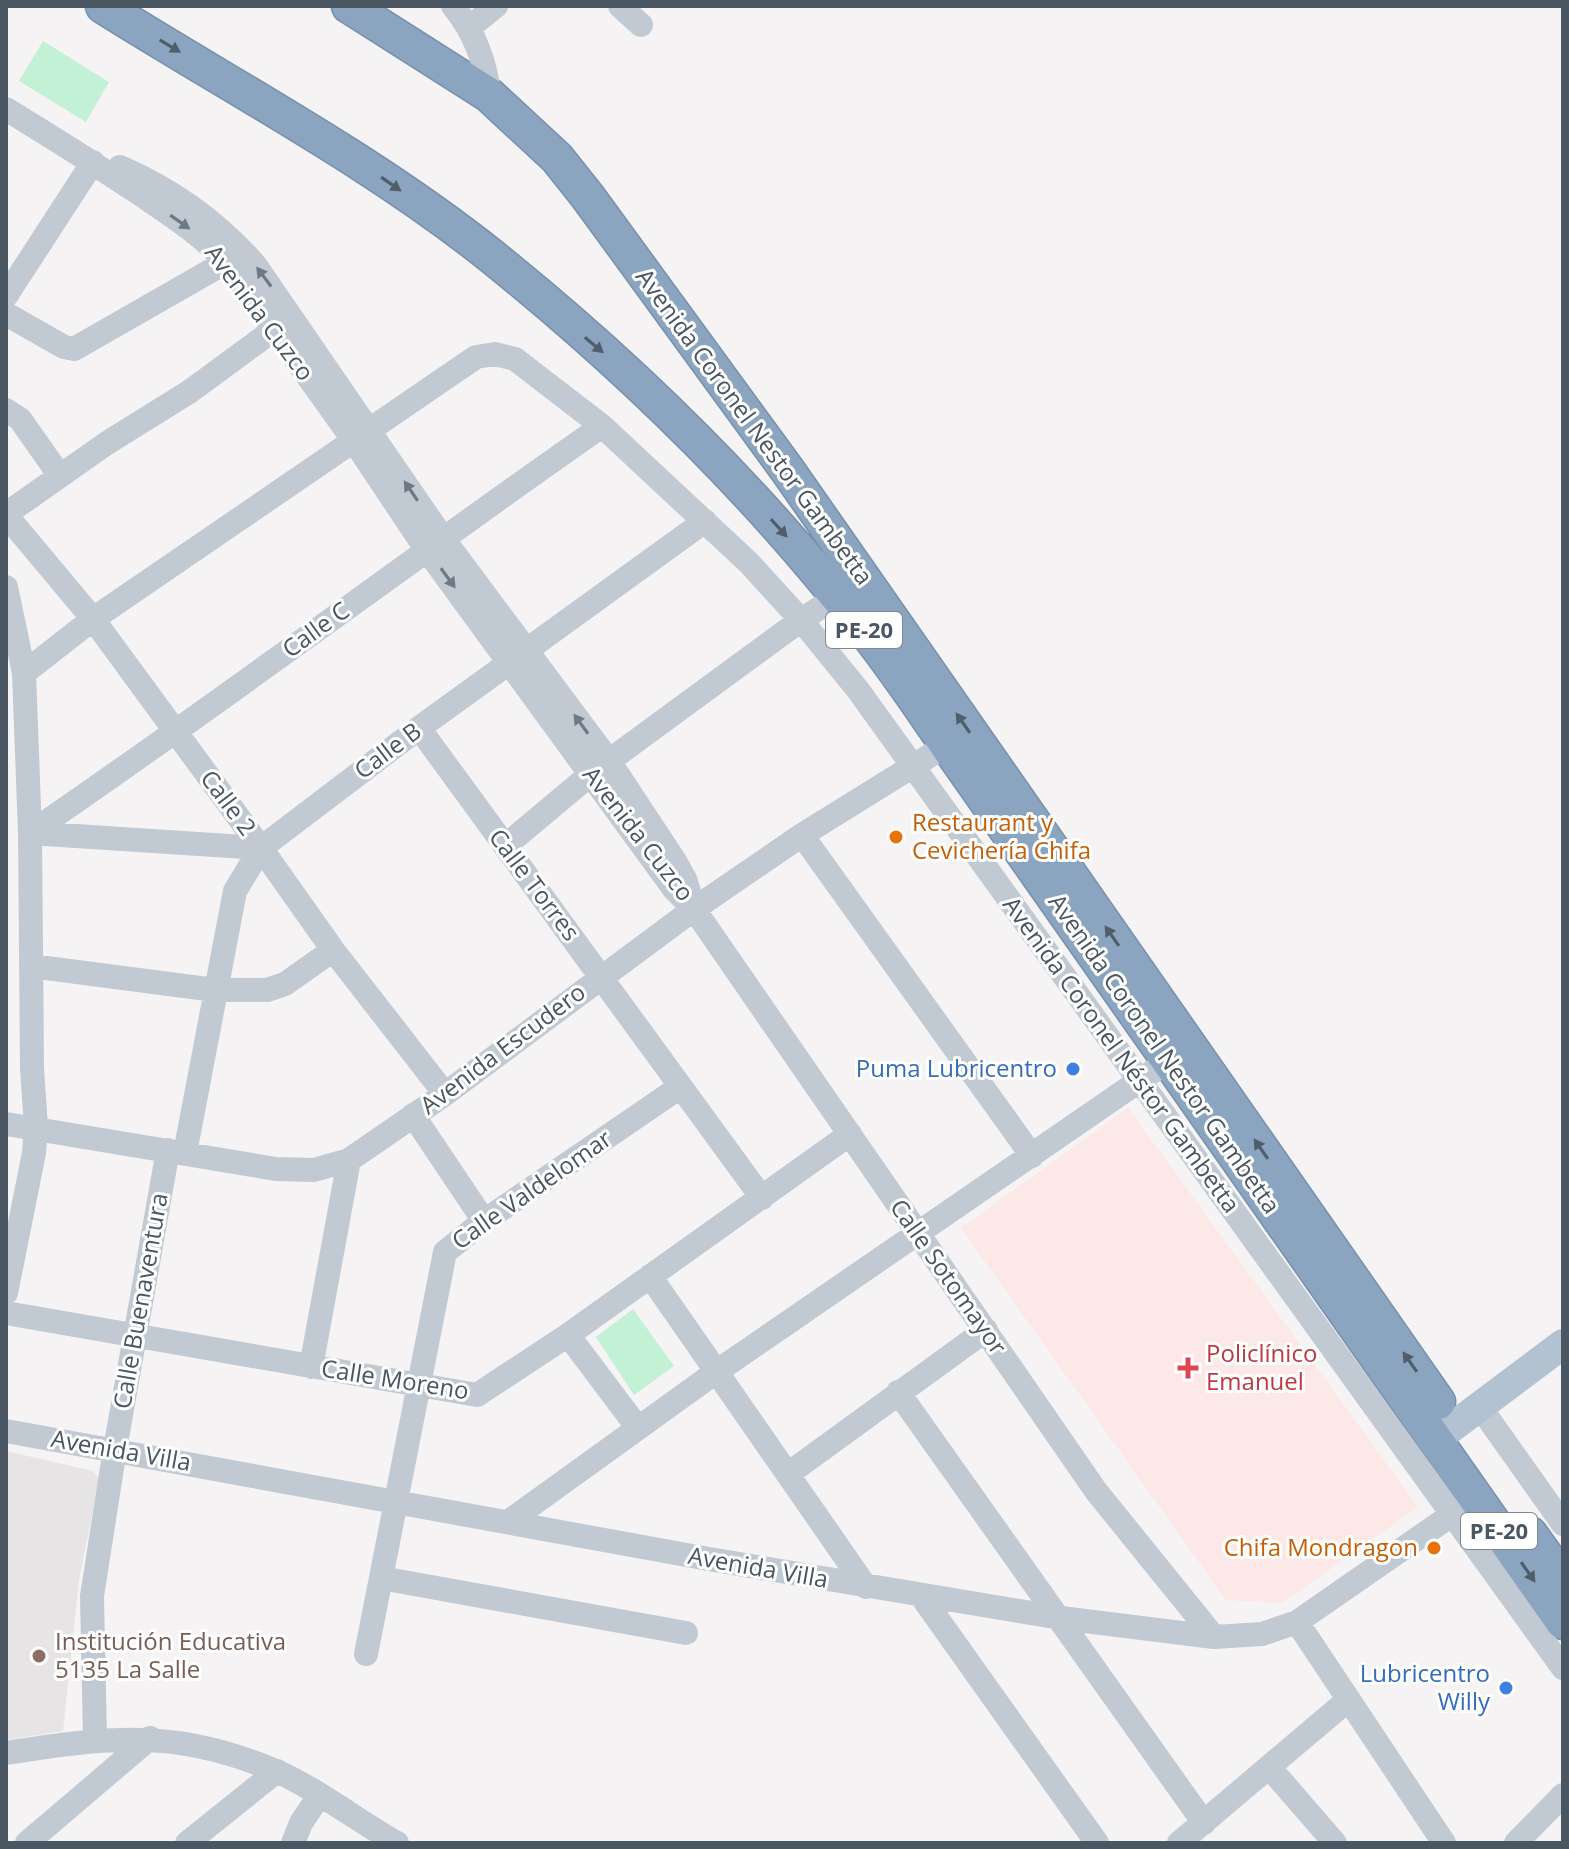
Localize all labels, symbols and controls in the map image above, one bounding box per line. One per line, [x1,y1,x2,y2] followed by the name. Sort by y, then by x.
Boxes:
[159,39,181,53] one-way arrow
[380,176,401,191] one-way arrow
[169,214,191,230] one-way arrow
[198,237,322,387] street label: Avenida Cuzco
[629,261,881,591] street label: Avenida Coronel Nestor Gambetta
[256,267,272,287] one-way arrow
[584,336,604,353] one-way arrow
[404,481,419,502] one-way arrow
[769,518,787,537] one-way arrow
[439,568,455,588] one-way arrow
[275,593,355,664] street label: Calle C
[826,612,902,648] road number: PE-20
[956,712,971,733] one-way arrow
[573,713,589,735] one-way arrow
[347,714,427,786] street label: Calle B
[576,759,702,907] street label: Avenida Cuzco
[194,763,265,842] street label: Calle 2
[912,805,1091,866] place label: Restaurant y Cevichería Chifa
[482,821,588,947] street label: Calle Torres
[887,828,905,846] marker: Restaurant y Cevichería Chifa
[1042,887,1289,1220] street label: Avenida Coronel Nestor Gambetta
[996,889,1248,1219] street label: Avenida Coronel Néstor Gambetta
[1105,925,1120,946] one-way arrow
[413,975,592,1121] street label: Avenida Escudero
[856,1051,1057,1084] place label: Puma Lubricentro
[1064,1060,1082,1078] marker: Puma Lubricentro
[445,1121,618,1256] street label: Calle Valdelomar
[1254,1138,1269,1159] one-way arrow
[104,1190,175,1411] street label: Calle Buenaventura
[883,1192,1015,1361] street label: Calle Sotomayor
[1206,1336,1317,1397] place label: Policlínico Emanuel
[319,1351,471,1406] street label: Calle Moreno
[1403,1351,1418,1372] one-way arrow
[1177,1357,1199,1379] marker: Policlínico Emanuel
[49,1421,194,1478] street label: Avenida Villa
[1461,1513,1537,1549] road number: PE-20
[1224,1530,1418,1563] place label: Chifa Mondragon
[686,1538,831,1595] street label: Avenida Villa
[1425,1539,1443,1557] marker: Chifa Mondragon
[1520,1562,1535,1583] one-way arrow
[55,1624,286,1685] place label: Institución Educativa 5135 La Salle
[30,1647,48,1665] marker: Institución Educativa 5135 La Salle
[1360,1656,1491,1717] place label: Lubricentro Willy
[1497,1679,1515,1697] marker: Lubricentro Willy

